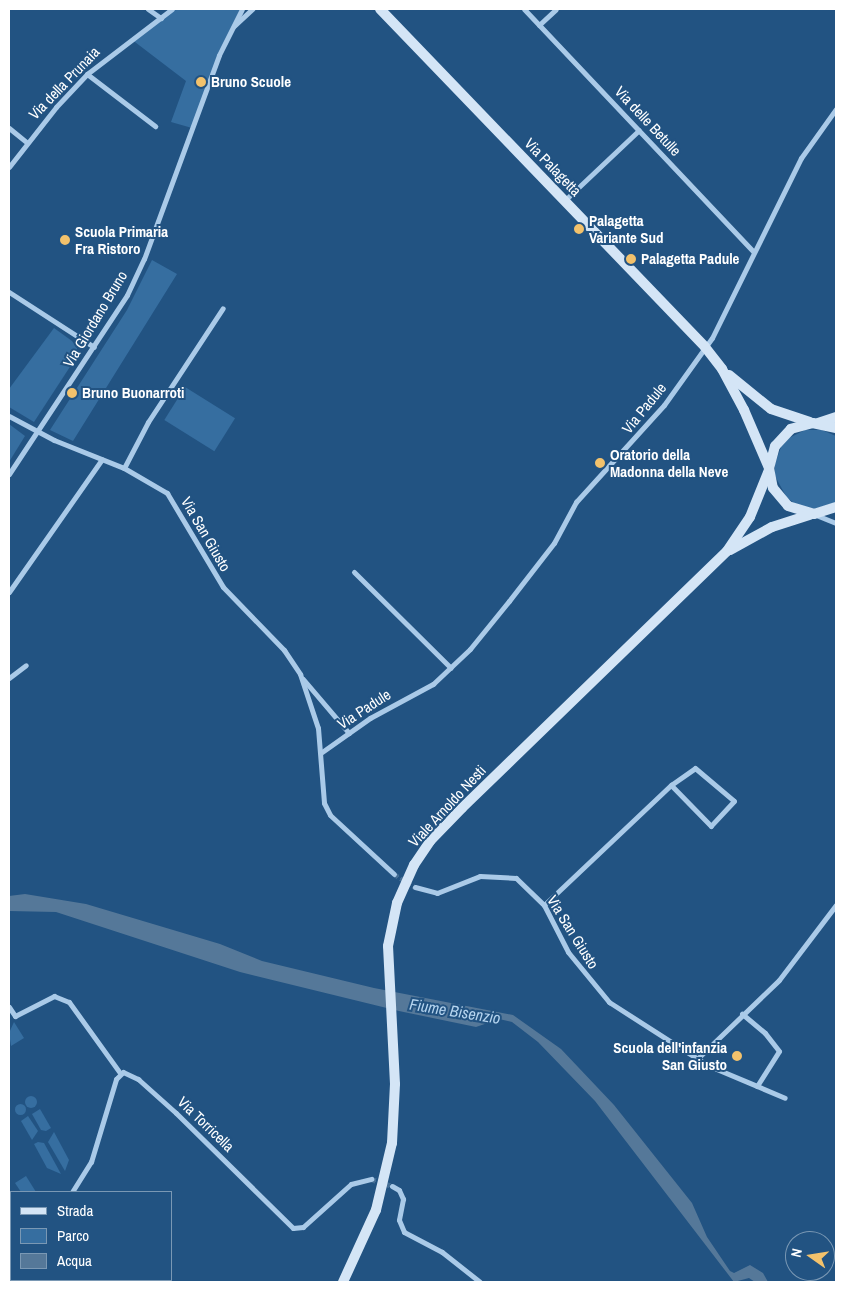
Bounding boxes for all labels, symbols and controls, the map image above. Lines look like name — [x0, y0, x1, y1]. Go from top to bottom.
street label: Via della Prunaia — [25, 43, 103, 123]
place label: Bruno Scuole — [211, 73, 291, 91]
marker: Bruno Scuole — [195, 76, 207, 88]
street label: Via delle Betulle — [611, 82, 685, 160]
street label: Via Palagetta — [521, 134, 585, 200]
place label: Palagetta Variante Sud — [589, 211, 664, 246]
place label: Scuola Primaria Fra Ristoro — [75, 222, 168, 257]
marker: Palagetta Variante Sud — [573, 223, 585, 235]
marker: Scuola Primaria Fra Ristoro — [59, 234, 71, 246]
place label: Palagetta Padule — [641, 250, 739, 268]
marker: Palagetta Padule — [625, 253, 637, 265]
street label: Via Giordano Bruno — [59, 268, 131, 370]
street label: Via Padule — [618, 379, 670, 437]
place label: Bruno Buonarroti — [82, 384, 184, 402]
marker: Bruno Buonarroti — [66, 387, 78, 399]
place label: Oratorio della Madonna della Neve — [610, 445, 728, 480]
marker: Oratorio della Madonna della Neve — [594, 457, 606, 469]
street label: Via San Giusto — [177, 493, 235, 575]
street label: Via Padule — [334, 685, 394, 733]
street label: Viale Arnoldo Nesti — [404, 761, 490, 851]
street label: Via San Giusto — [543, 892, 603, 972]
water label: Fiume Bisenzio — [408, 994, 502, 1028]
place label: Scuola dell'infanzia San Giusto — [613, 1038, 727, 1073]
marker: Scuola dell'infanzia San Giusto — [731, 1050, 743, 1062]
street label: Via Torricella — [174, 1093, 238, 1155]
legend — [10, 1191, 172, 1281]
text: Strada — [57, 1200, 93, 1221]
text: Parco — [57, 1225, 89, 1246]
north arrow — [785, 1231, 835, 1281]
text: N — [787, 1247, 806, 1259]
text: Acqua — [57, 1250, 92, 1271]

